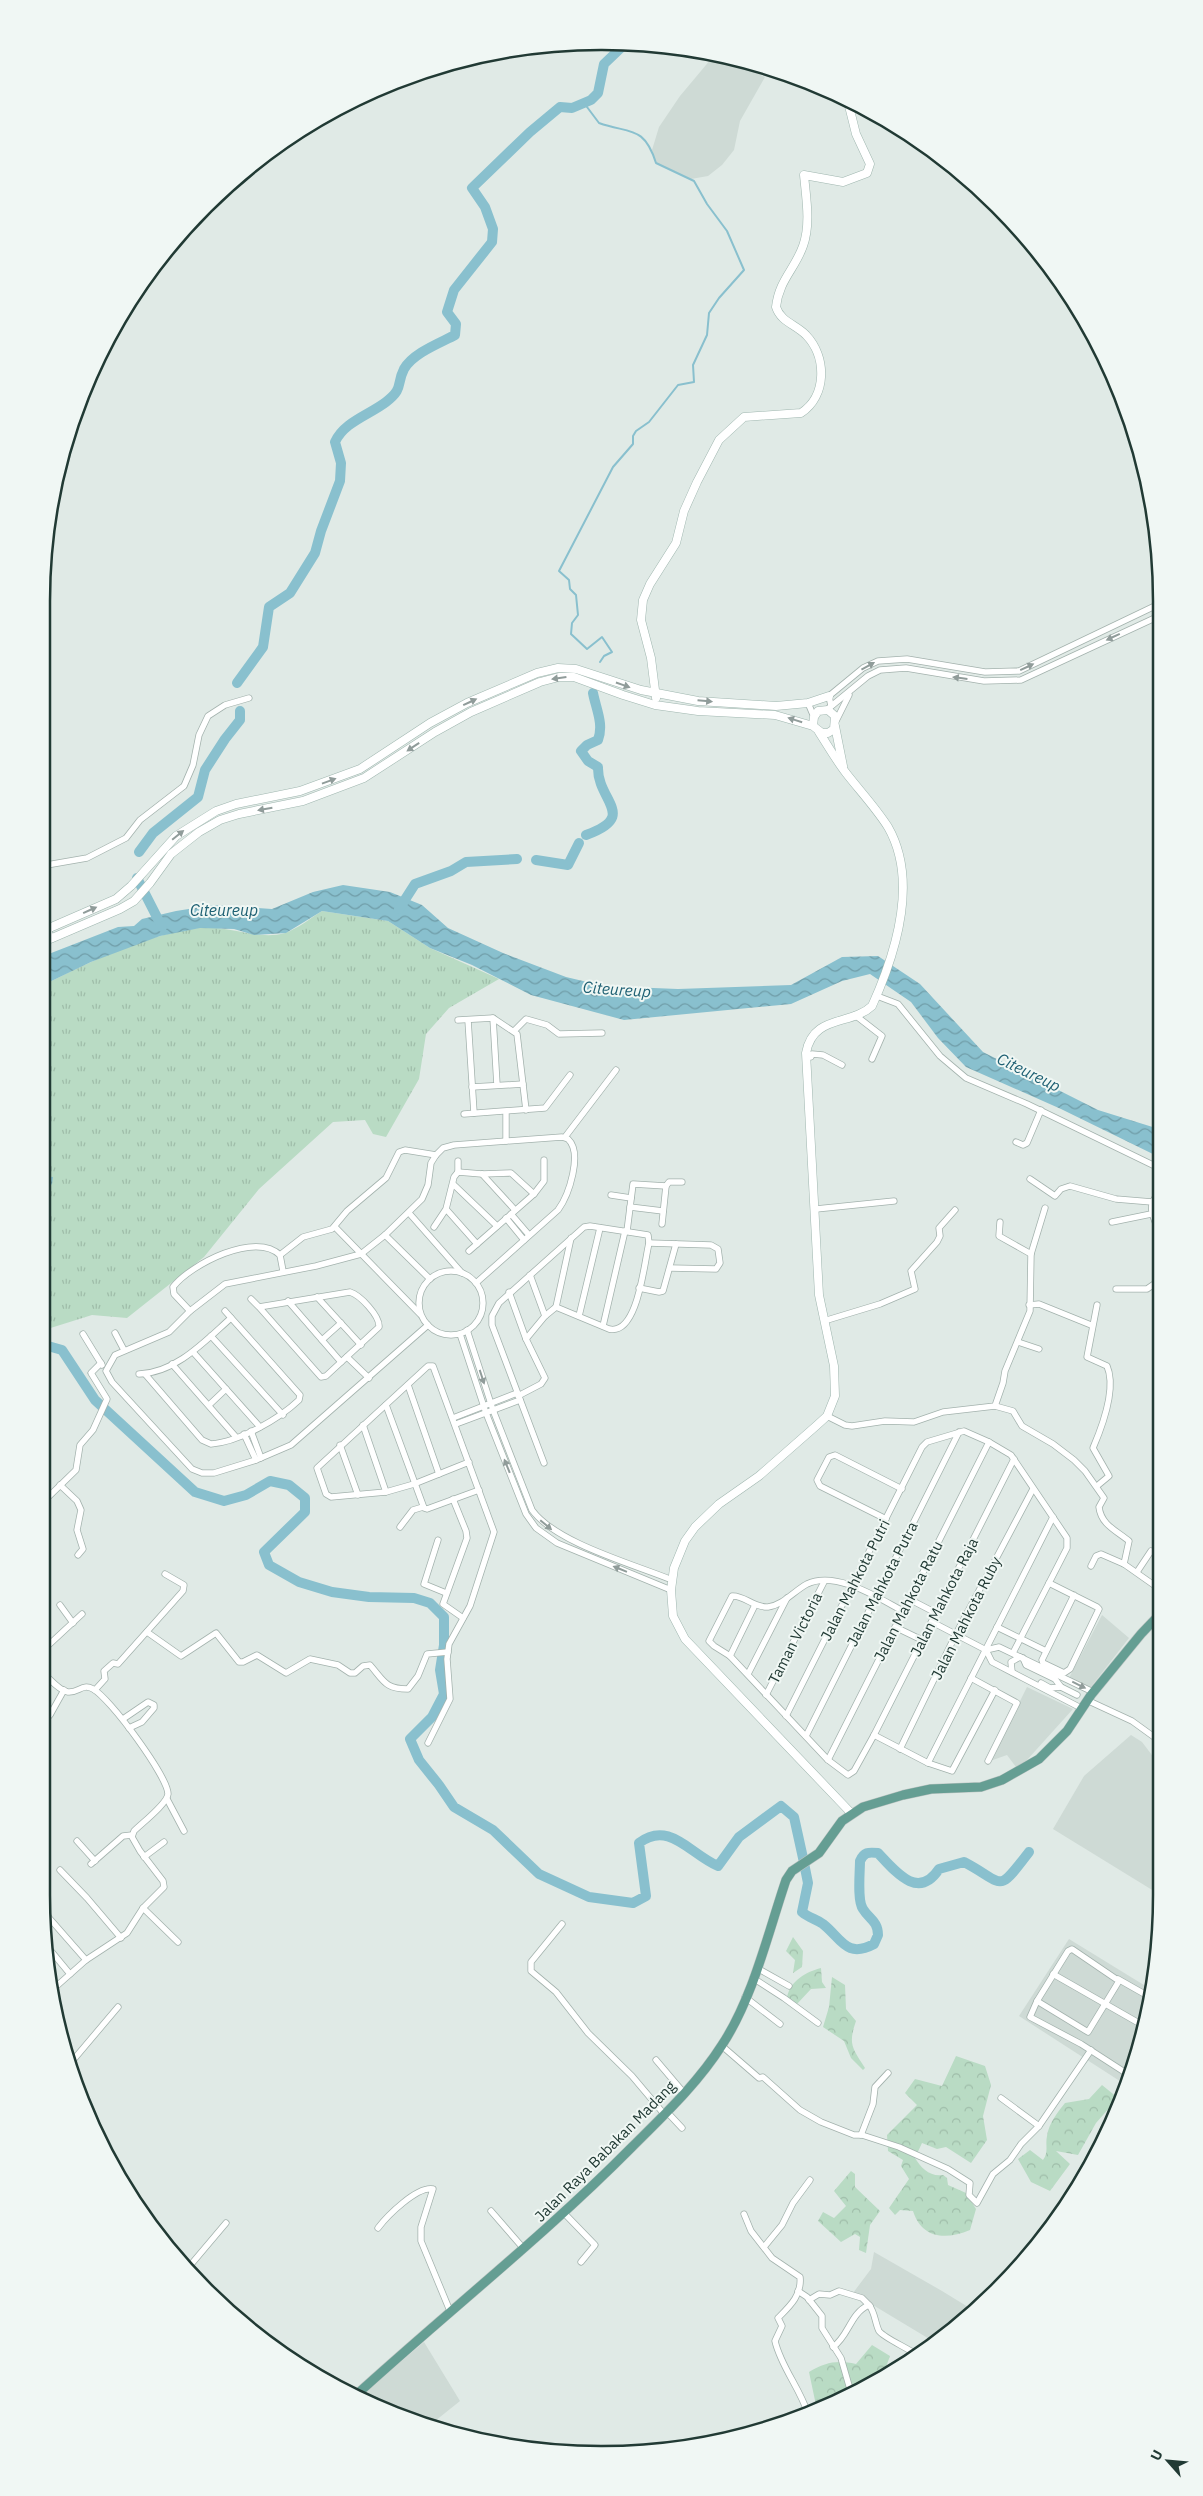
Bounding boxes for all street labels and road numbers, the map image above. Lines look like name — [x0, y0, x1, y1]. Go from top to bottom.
street label: Jalan Mahkota Putri — [816, 1516, 894, 1644]
street label: Jalan Mahkota Putra — [842, 1518, 922, 1650]
street label: Jalan Mahkota Raja — [906, 1535, 982, 1659]
street label: Jalan Mahkota Ratu — [869, 1538, 947, 1664]
street label: Jalan Mahkota Ruby — [927, 1553, 1005, 1683]
street label: Taman Victoria — [764, 1589, 826, 1687]
street label: Jalan Raya Babakan Madang — [530, 2076, 680, 2226]

